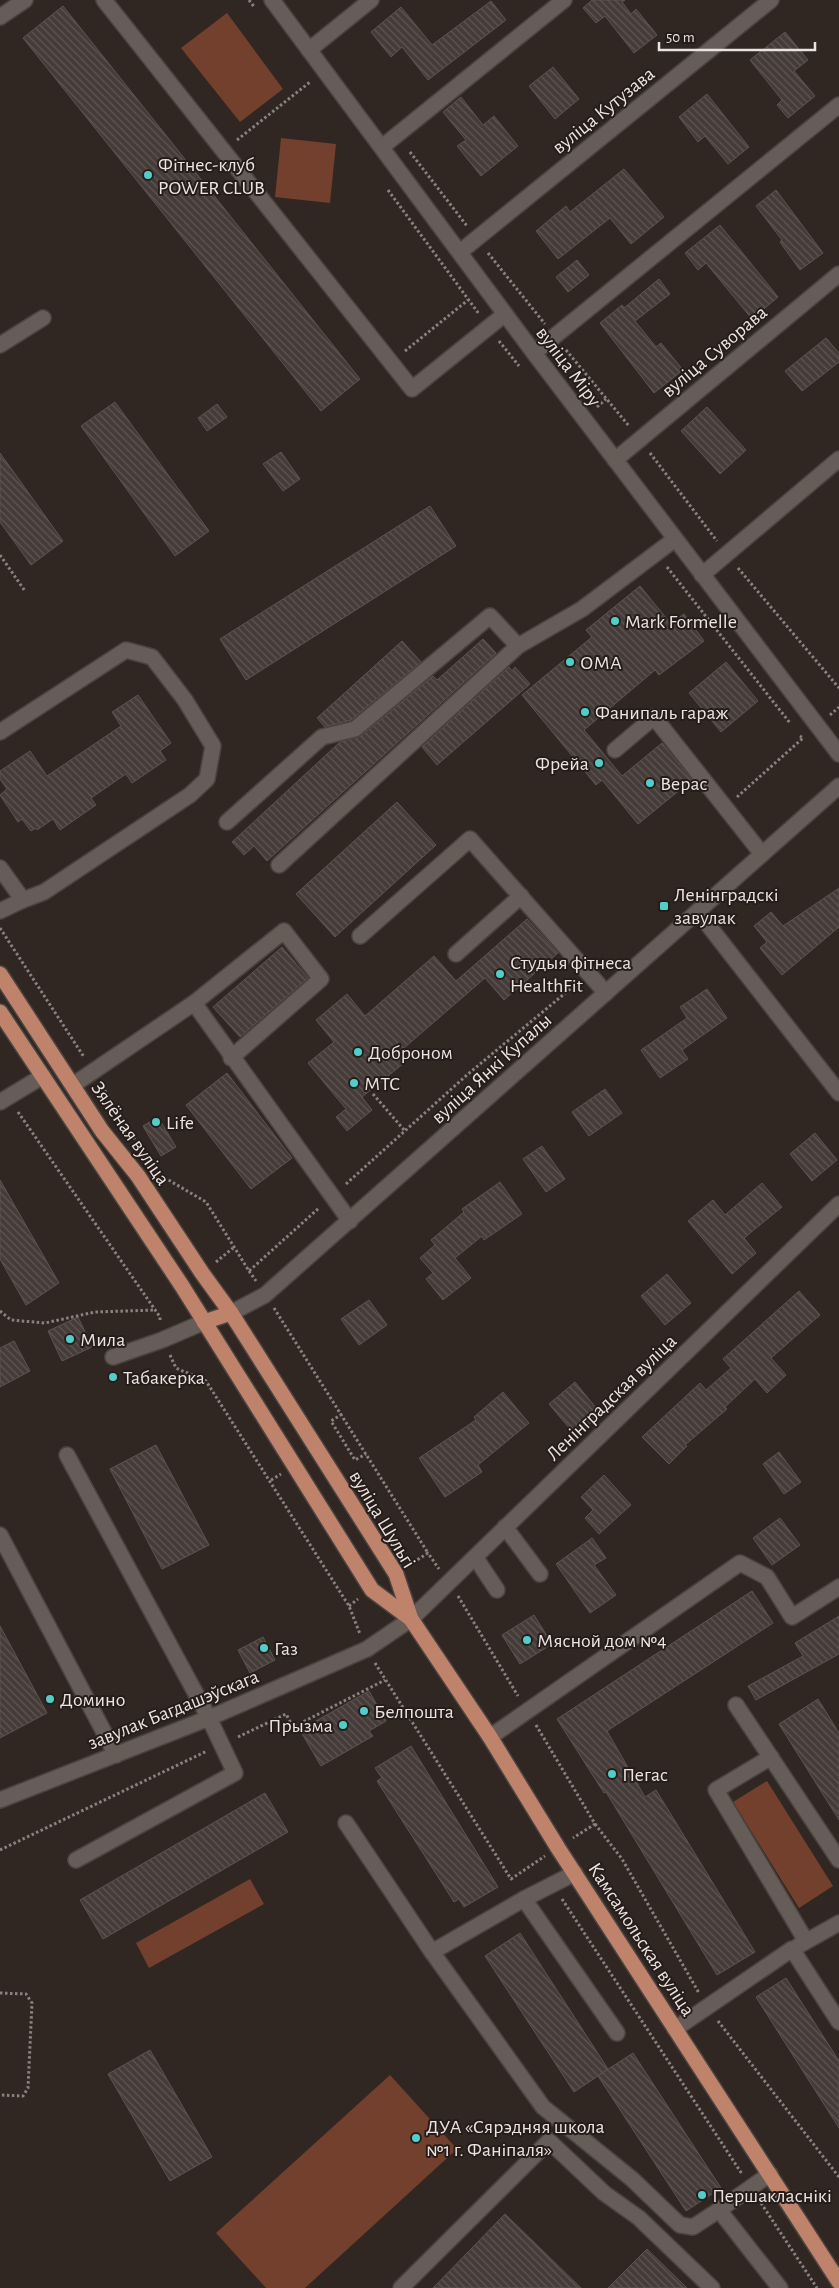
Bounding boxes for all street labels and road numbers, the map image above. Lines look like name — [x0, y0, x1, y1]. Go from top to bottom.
street label: вуліца Кутузава — [549, 64, 659, 158]
street label: вуліца Суворава — [658, 302, 771, 401]
street label: вуліца Міру — [532, 323, 605, 410]
street label: вуліца Янкі Купалы — [428, 1010, 556, 1128]
street label: Зялёная вуліца — [87, 1078, 173, 1189]
street label: Ленінградская вуліца — [543, 1331, 680, 1465]
street label: вуліца Шульгі — [345, 1467, 419, 1572]
street label: завулак Багдашэўскага — [85, 1666, 262, 1753]
street label: Камсамольская вуліца — [584, 1859, 698, 2020]

